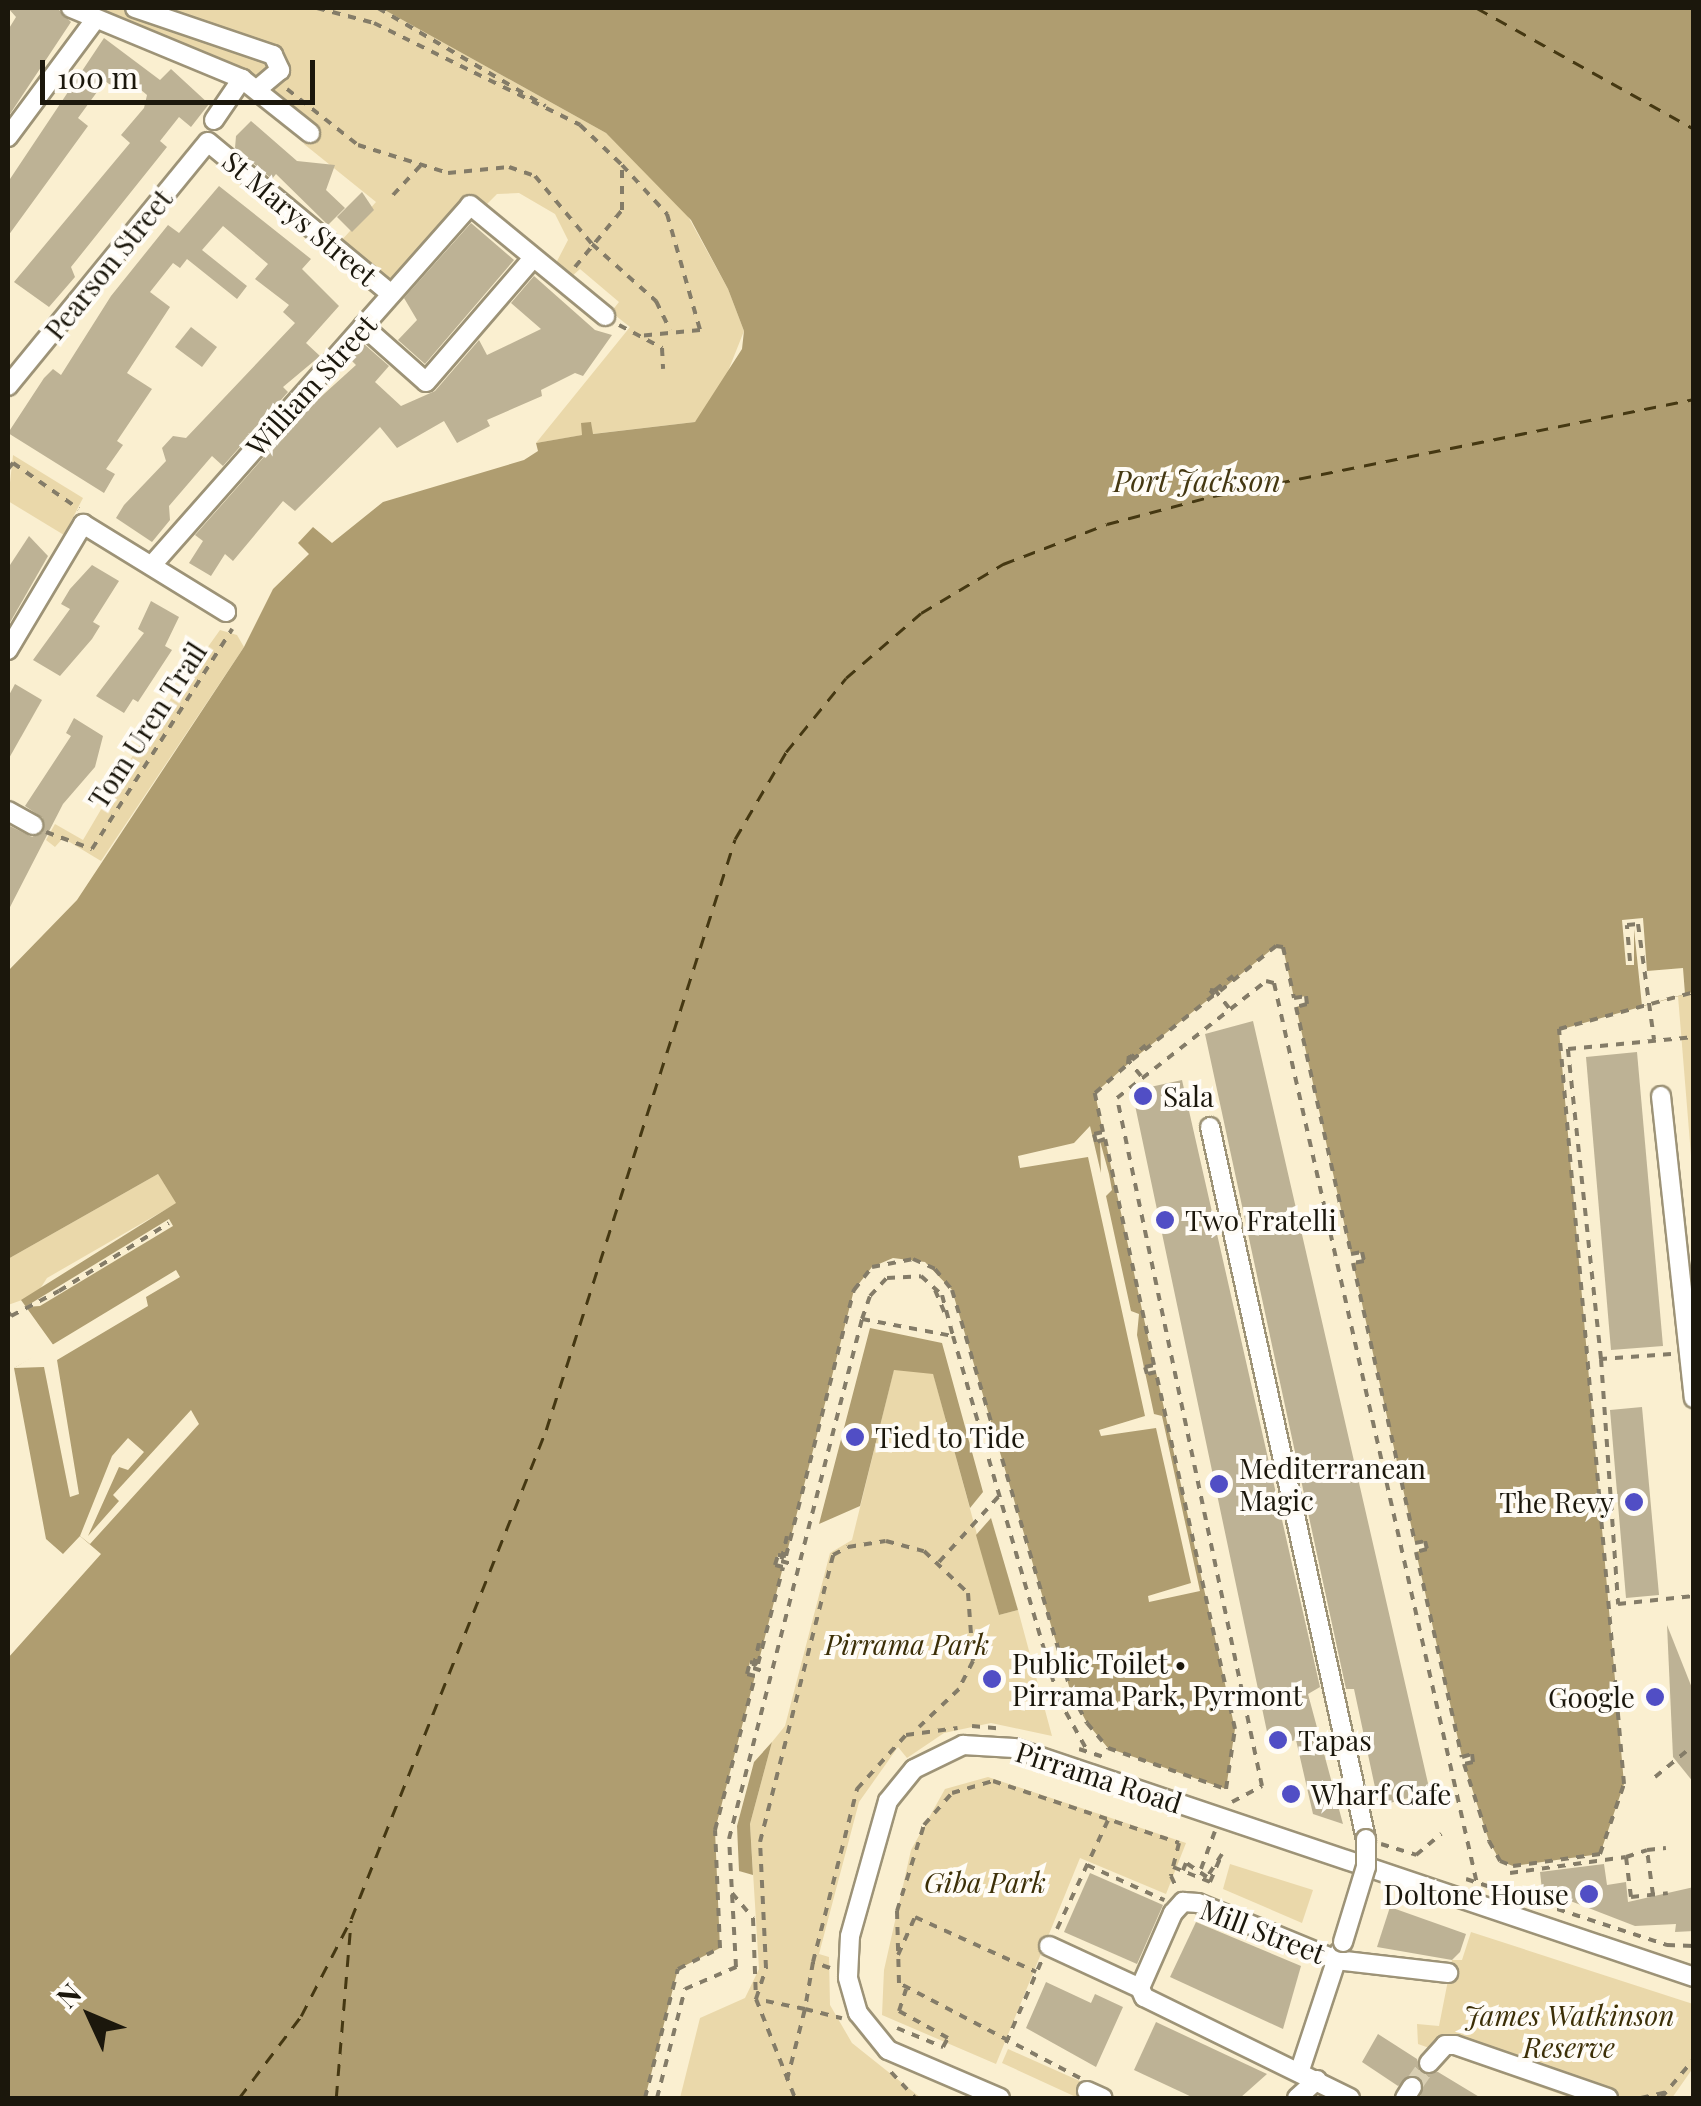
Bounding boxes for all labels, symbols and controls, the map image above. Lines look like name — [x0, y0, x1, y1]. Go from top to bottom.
scale bar — [45, 40, 320, 102]
text: 100 m — [57, 57, 138, 97]
street label: St Marys Street — [216, 144, 384, 292]
street label: Pearson Street — [37, 182, 179, 346]
street label: William Street — [239, 308, 383, 462]
water label: Port Jackson — [1113, 462, 1281, 498]
street label: Tom Uren Trail — [81, 635, 213, 815]
place label: Sala — [1163, 1079, 1214, 1113]
marker: Sala — [1132, 1085, 1154, 1107]
place label: Two Fratelli — [1185, 1203, 1337, 1237]
marker: Two Fratelli — [1154, 1209, 1176, 1231]
place label: Tied to Tide — [875, 1420, 1026, 1454]
marker: Tied to Tide — [844, 1426, 866, 1448]
place label: Mediterranean Magic — [1239, 1451, 1426, 1517]
marker: Mediterranean Magic — [1208, 1473, 1230, 1495]
place label: The Revy — [1499, 1485, 1614, 1519]
marker: The Revy — [1623, 1491, 1645, 1513]
park label: Pirrama Park — [825, 1627, 989, 1661]
place label: Public Toilet • Pirrama Park, Pyrmont — [1012, 1646, 1303, 1712]
marker: Public Toilet • Pirrama Park, Pyrmont — [981, 1668, 1003, 1690]
place label: Google — [1548, 1680, 1635, 1714]
marker: Google — [1644, 1686, 1666, 1708]
place label: Tapas — [1298, 1723, 1372, 1757]
marker: Tapas — [1267, 1729, 1289, 1751]
street label: Pirrama Road — [1012, 1734, 1186, 1820]
place label: Wharf Cafe — [1311, 1777, 1451, 1811]
marker: Wharf Cafe — [1280, 1783, 1302, 1805]
park label: Giba Park — [924, 1865, 1046, 1899]
place label: Doltone House — [1384, 1877, 1569, 1911]
marker: Doltone House — [1578, 1883, 1600, 1905]
street label: Mill Street — [1196, 1892, 1330, 1970]
north arrow — [40, 1966, 140, 2066]
text: N — [48, 1975, 88, 2015]
park label: James Watkinson Reserve — [1463, 1998, 1675, 2064]

